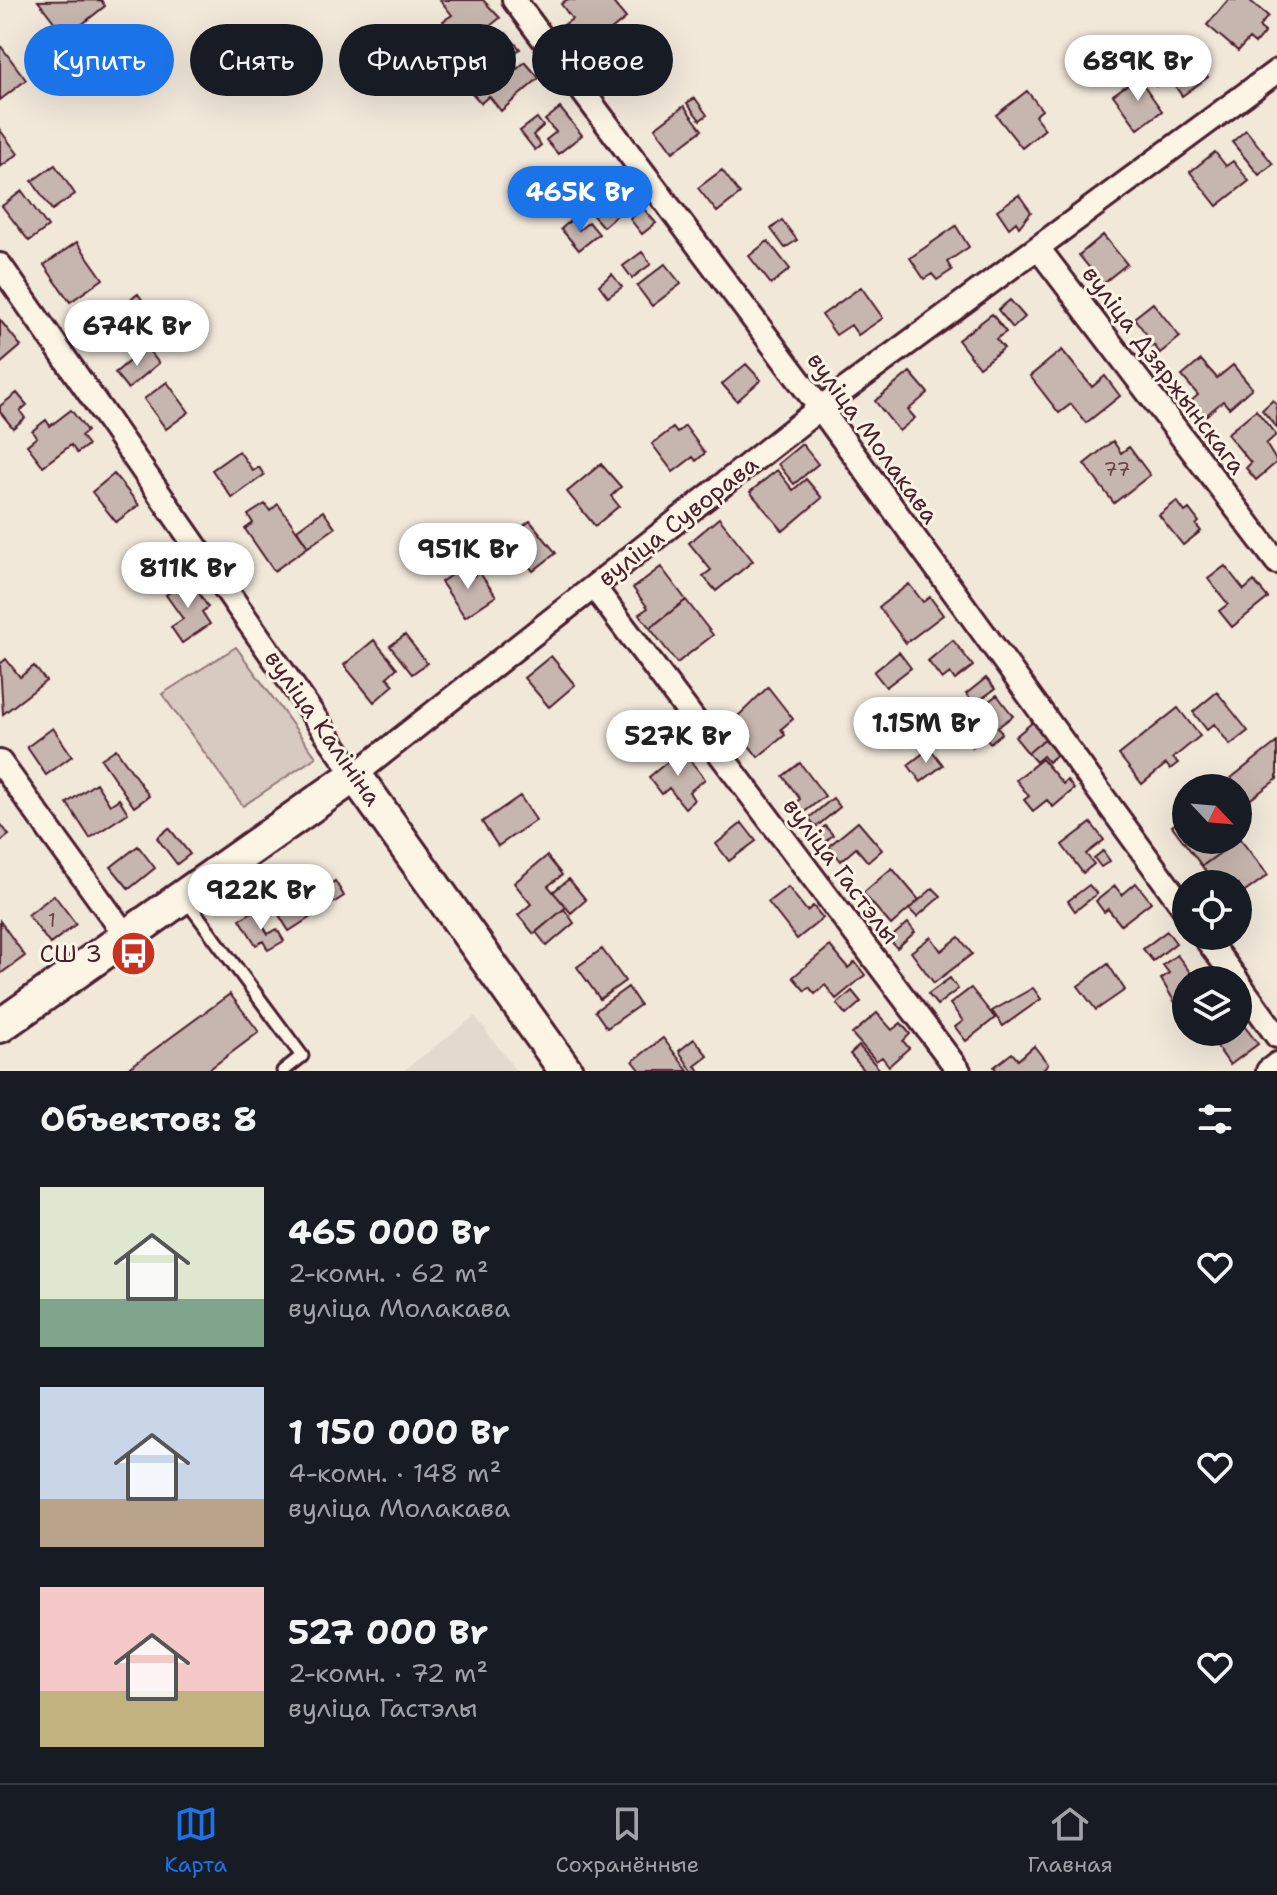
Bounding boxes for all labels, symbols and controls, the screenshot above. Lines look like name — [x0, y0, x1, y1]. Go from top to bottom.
chip: Купить — [24, 24, 174, 96]
chip: Снять — [190, 24, 323, 96]
chip: Фильтры — [339, 24, 516, 96]
chip: Новое — [532, 24, 673, 96]
pin: 689K Br — [1064, 35, 1212, 103]
text: 689K Br — [1083, 43, 1193, 78]
pin: 465K Br — [506, 166, 654, 234]
text: 465K Br — [525, 174, 635, 209]
street label: вуліца Дзяржынскага — [1075, 259, 1253, 481]
pin: 674K Br — [63, 300, 211, 368]
text: 674K Br — [82, 308, 192, 343]
street label: вуліца Молакава — [800, 346, 946, 530]
street label: вуліца Суворава — [591, 448, 765, 594]
house number: 77 — [1104, 456, 1130, 482]
pin: 951K Br — [394, 523, 542, 591]
text: 951K Br — [417, 531, 519, 566]
pin: 811K Br — [114, 542, 262, 610]
text: 811K Br — [139, 550, 237, 585]
street label: вуліца Калініна — [257, 644, 389, 812]
pin: 1.15M Br — [843, 697, 1009, 765]
text: 1.15M Br — [871, 705, 981, 740]
pin: 527K Br — [604, 710, 752, 778]
text: 527K Br — [624, 718, 732, 753]
north arrow — [1172, 774, 1252, 854]
map controls — [1172, 774, 1252, 1046]
street label: вуліца Гастэлы — [776, 791, 906, 951]
pin: 922K Br — [187, 864, 335, 932]
button: locate — [1172, 870, 1252, 950]
text: 922K Br — [206, 872, 316, 907]
house number: 1 — [48, 907, 56, 933]
bus stop icon: СШ 3 — [109, 930, 157, 978]
place label: СШ 3 — [40, 938, 102, 970]
button: layers — [1172, 966, 1252, 1046]
text: Объектов: 8 — [40, 1096, 257, 1142]
icon: filters — [1193, 1097, 1237, 1141]
text: 465 000 Br — [288, 1209, 490, 1255]
icon: home — [104, 1219, 200, 1315]
icon: heart — [1193, 1245, 1237, 1289]
text: 2-комн. · 62 m² — [288, 1255, 489, 1290]
text: вуліца Молакава — [288, 1290, 510, 1325]
text: 1 150 000 Br — [288, 1409, 509, 1455]
icon: home — [104, 1419, 200, 1515]
icon: heart — [1193, 1445, 1237, 1489]
text: 4-комн. · 148 m² — [288, 1455, 501, 1490]
text: вуліца Молакава — [288, 1490, 510, 1525]
text: 527 000 Br — [288, 1609, 488, 1655]
icon: home — [104, 1619, 200, 1715]
icon: heart — [1193, 1645, 1237, 1689]
text: 2-комн. · 72 m² — [288, 1655, 488, 1690]
text: вуліца Гастэлы — [288, 1690, 478, 1725]
tab: Карта — [164, 1802, 227, 1879]
tab: Сохранённые — [555, 1802, 699, 1879]
tab: Главная — [1028, 1802, 1113, 1879]

